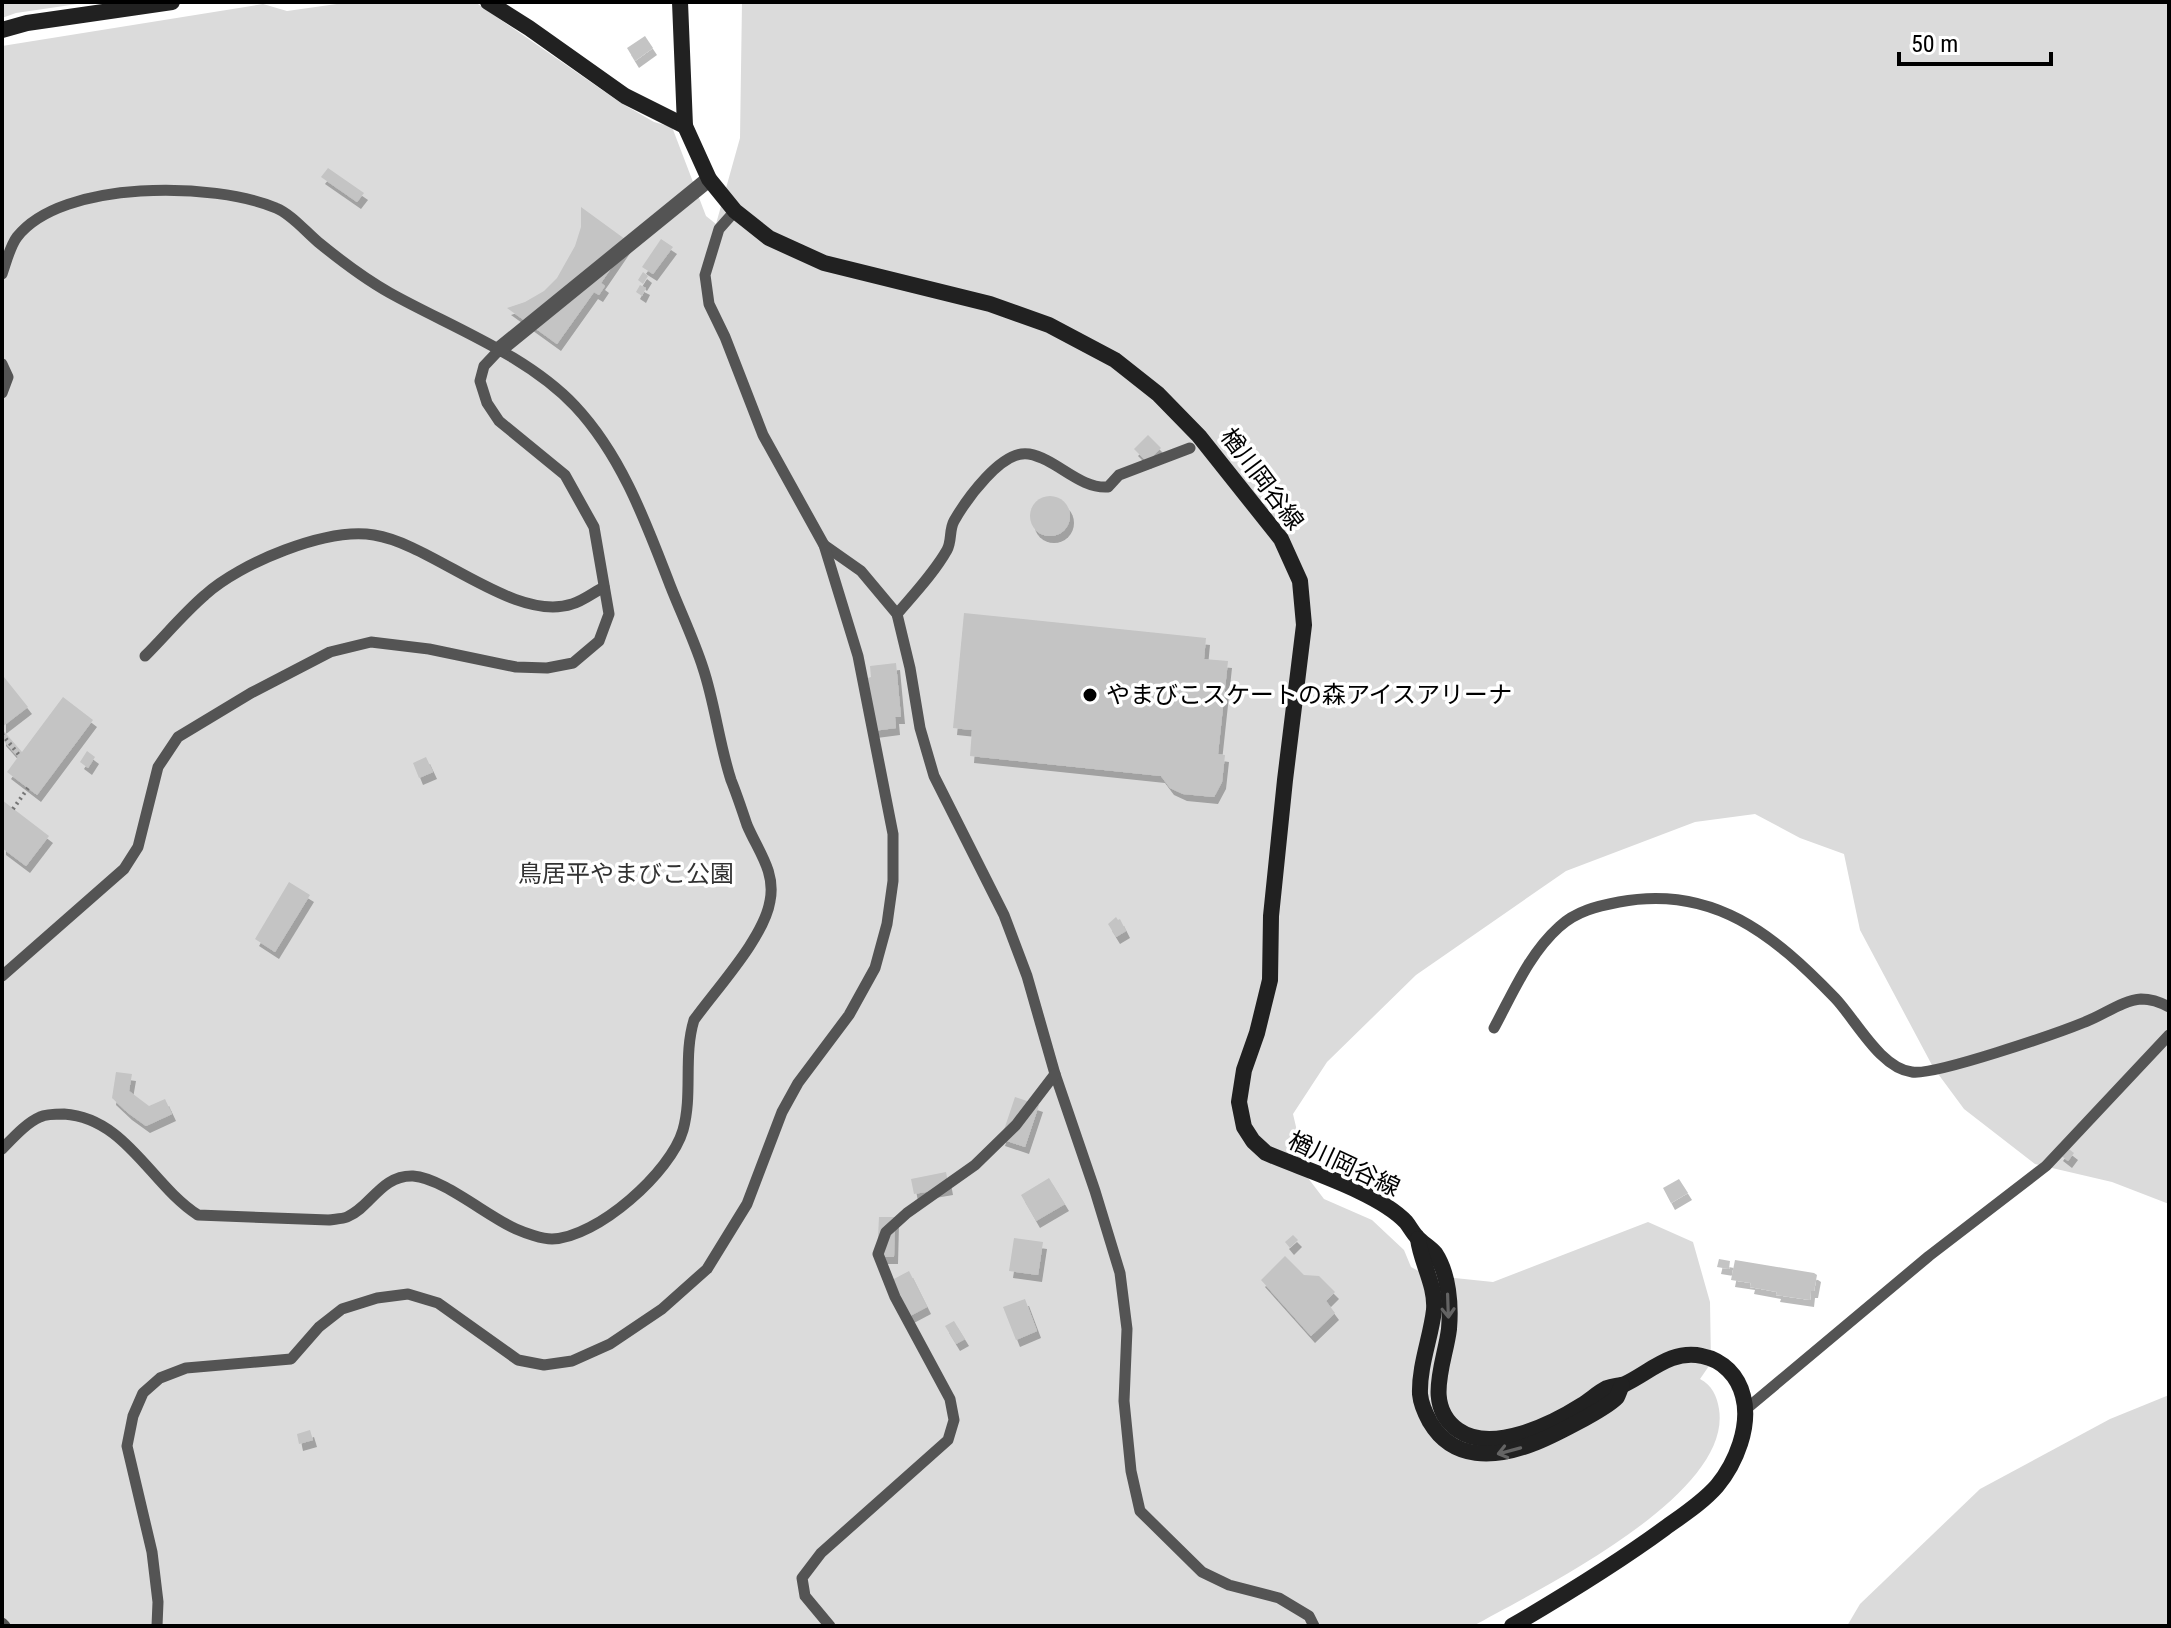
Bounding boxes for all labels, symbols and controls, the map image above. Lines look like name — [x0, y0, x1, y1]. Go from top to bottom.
scale bar — [1899, 16, 2051, 66]
text: 50 m — [1911, 30, 1958, 58]
street label: 楢川岡谷線 — [1215, 423, 1309, 535]
place label: やまびこスケートの森アイスアリーナ — [1106, 681, 1512, 709]
marker: やまびこスケートの森アイスアリーナ — [1081, 686, 1099, 704]
park label: 鳥居平やまびこ公園 — [518, 860, 734, 888]
street label: 楢川岡谷線 — [1284, 1126, 1404, 1202]
one-way arrow — [1441, 1292, 1456, 1319]
one-way arrow — [1496, 1445, 1522, 1460]

